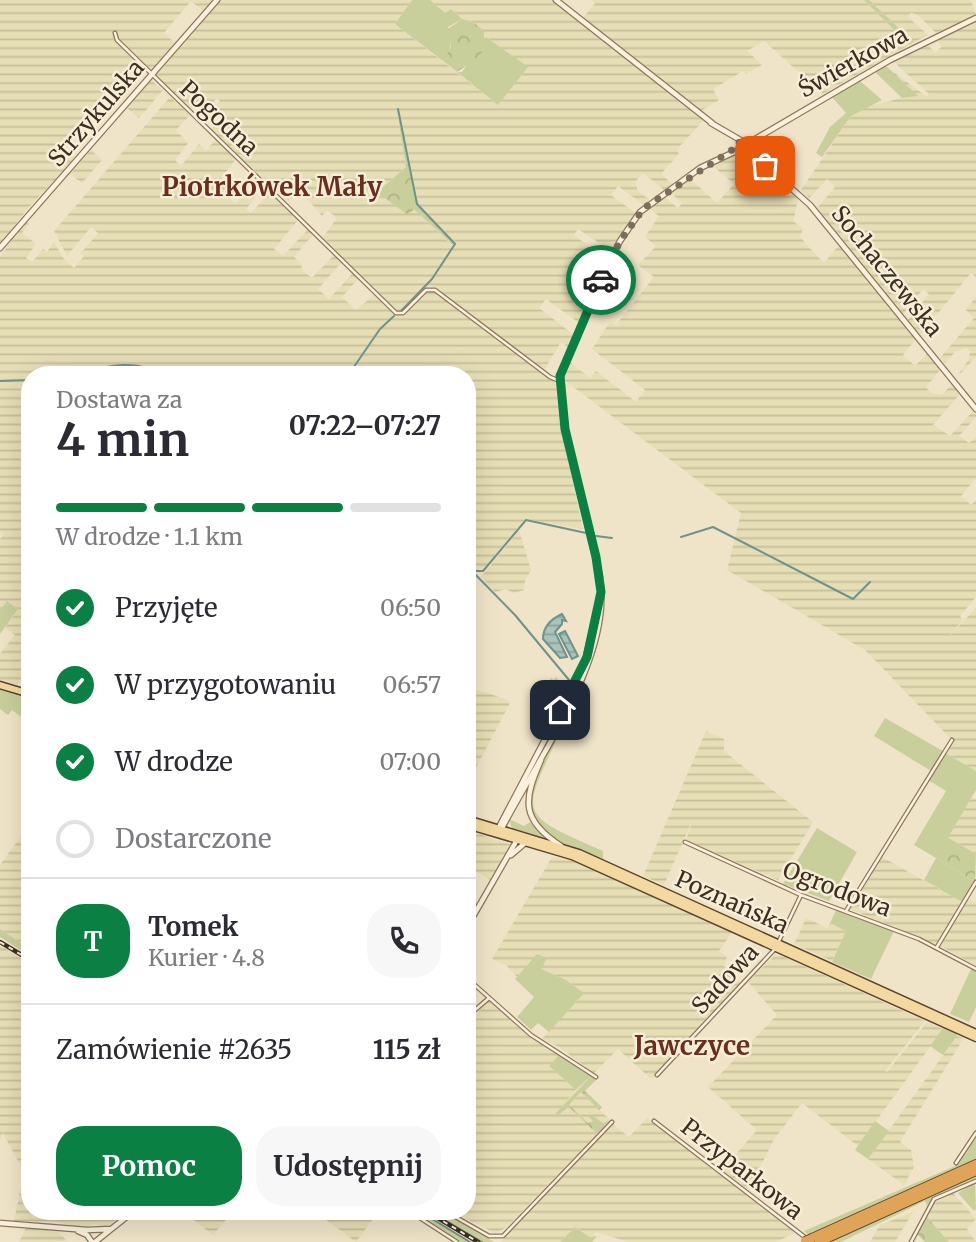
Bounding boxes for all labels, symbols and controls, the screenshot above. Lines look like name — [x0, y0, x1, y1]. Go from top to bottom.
street label: Świerkowa — [793, 20, 913, 104]
street label: Strzykulska — [41, 53, 150, 172]
street label: Pogodna — [174, 74, 265, 161]
pin — [735, 136, 795, 196]
icon: bag — [746, 147, 784, 185]
district label: Piotrkówek Mały — [161, 170, 383, 203]
street label: Sochaczewska — [826, 199, 949, 342]
courier — [566, 245, 636, 315]
icon: car — [582, 261, 620, 299]
text: Dostawa za — [56, 385, 182, 414]
text: 07:22–07:27 — [289, 409, 441, 442]
text: 4 min — [56, 411, 189, 469]
text: W drodze · 1.1 km — [56, 522, 243, 551]
icon: check — [56, 589, 94, 627]
text: Przyjęte — [115, 591, 218, 624]
text: 06:50 — [380, 593, 441, 622]
icon: check — [56, 666, 94, 704]
text: W przygotowaniu — [115, 668, 336, 701]
text: 06:57 — [382, 670, 441, 699]
pin — [530, 680, 590, 740]
icon: home — [541, 691, 579, 729]
icon: check — [56, 743, 94, 781]
text: W drodze — [115, 745, 233, 778]
text: 07:00 — [380, 747, 441, 776]
text: Dostarczone — [115, 822, 271, 855]
street label: Ogrodowa — [779, 855, 895, 922]
street label: Poznańska — [671, 864, 793, 939]
button: phone — [367, 904, 441, 978]
text: Tomek — [148, 910, 238, 943]
text: T — [84, 925, 102, 958]
street label: Sadowa — [685, 937, 764, 1020]
text: Kurier · 4.8 — [148, 943, 265, 972]
district label: Jawczyce — [633, 1029, 750, 1062]
text: Zamówienie #2635 — [56, 1033, 292, 1066]
text: 115 zł — [373, 1033, 441, 1066]
street label: Przyparkowa — [676, 1112, 809, 1225]
button: Pomoc — [56, 1126, 242, 1206]
button: Udostępnij — [256, 1126, 441, 1206]

